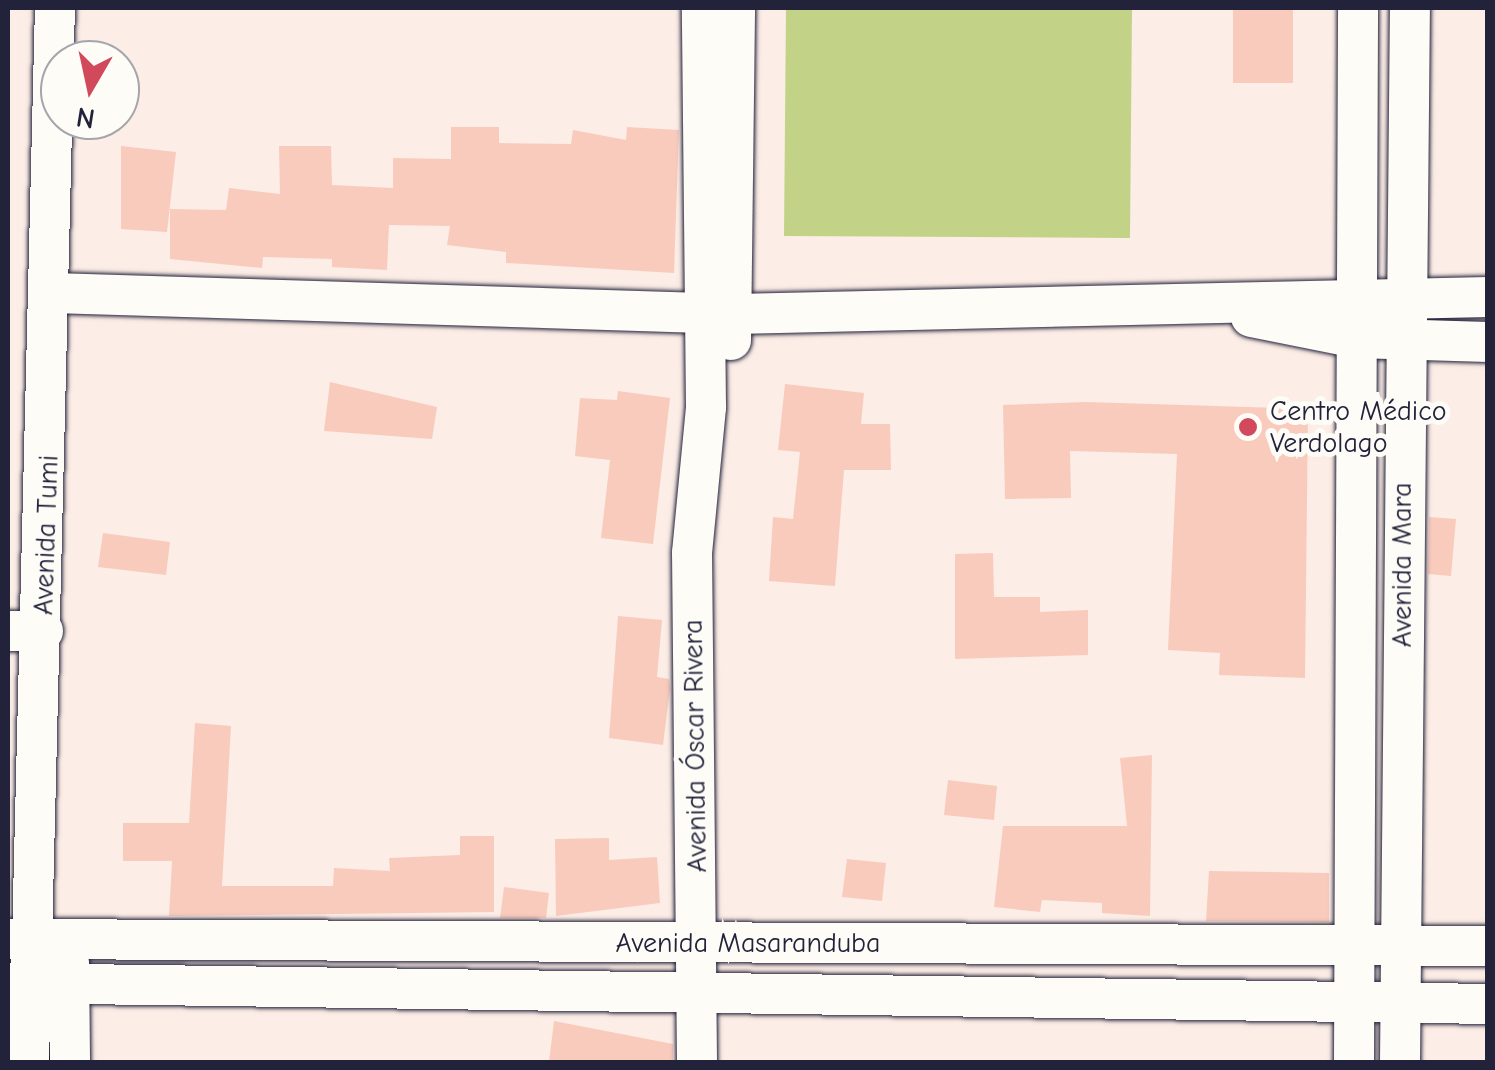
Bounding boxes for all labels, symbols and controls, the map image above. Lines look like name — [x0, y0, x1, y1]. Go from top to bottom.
north arrow — [40, 40, 140, 140]
text: N — [74, 100, 97, 135]
place label: Centro Médico Verdolago — [1270, 394, 1447, 460]
marker: Centro Médico Verdolago — [1235, 414, 1261, 440]
street label: Avenida Tumi — [26, 454, 66, 616]
street label: Avenida Mara — [1385, 483, 1419, 647]
street label: Avenida Óscar Rivera — [676, 619, 714, 873]
street label: Avenida Masaranduba — [616, 926, 880, 960]

